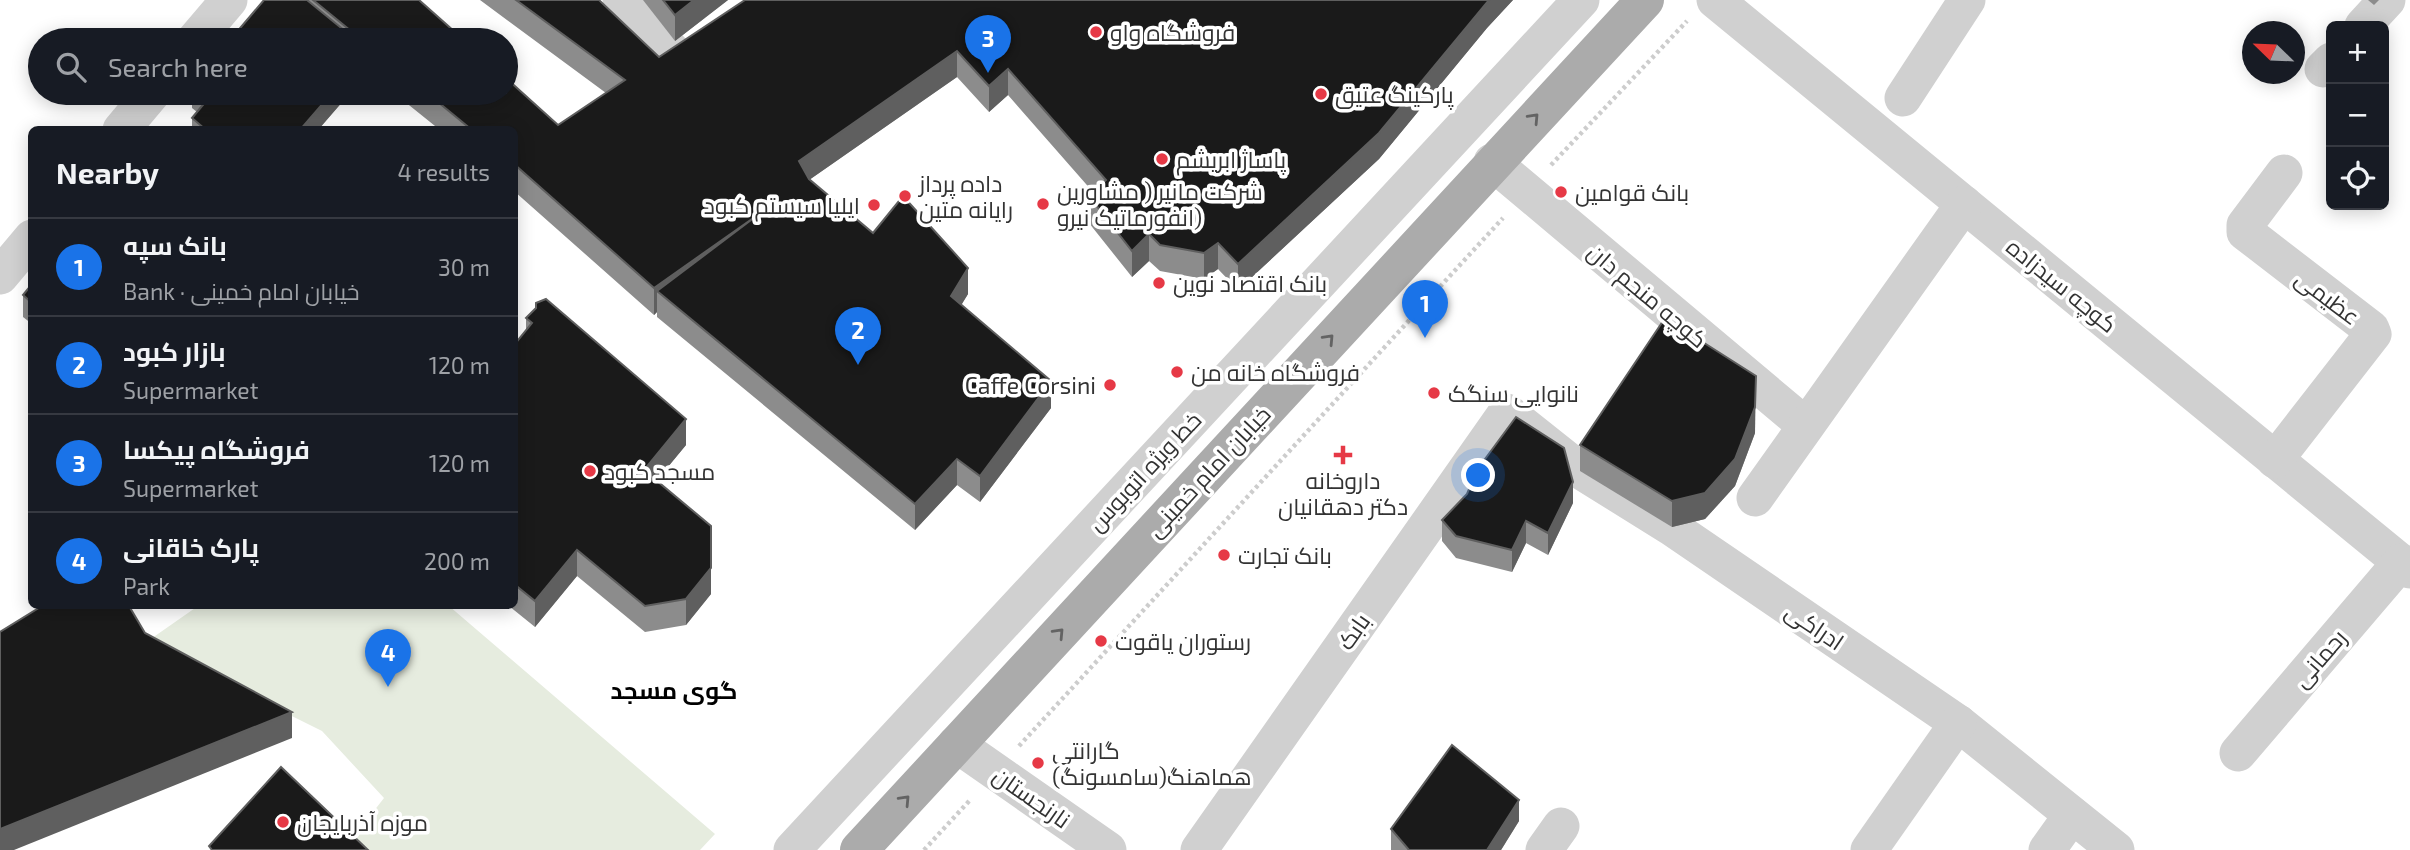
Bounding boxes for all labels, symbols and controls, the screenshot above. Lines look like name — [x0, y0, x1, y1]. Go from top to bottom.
pin: 3 — [965, 15, 1011, 73]
place label: فروشگاه واو — [1110, 18, 1235, 46]
north arrow — [2242, 21, 2305, 84]
map controls — [2326, 21, 2389, 210]
button: + — [2326, 21, 2389, 84]
marker: فروشگاه واو — [1088, 24, 1104, 40]
search box — [28, 28, 518, 105]
icon: search — [52, 48, 90, 86]
text: Search here — [108, 51, 248, 82]
place label: پارکینگ عتیق — [1335, 80, 1454, 110]
button: − — [2326, 84, 2389, 147]
marker: پارکینگ عتیق — [1313, 86, 1329, 102]
one-way arrow — [1525, 113, 1538, 126]
place label: پاساژ ابریشم — [1176, 145, 1286, 176]
button: locate — [2326, 147, 2389, 210]
marker: پاساژ ابریشم — [1154, 151, 1170, 167]
text: Nearby — [56, 154, 159, 190]
text: 4 results — [398, 158, 490, 186]
place label: داده پرداز رایانه متین — [917, 169, 1013, 224]
place label: شرکت مانیر ( مشاورین انفورماتیک نیرو) — [1057, 177, 1263, 231]
place label: بانک قوامین — [1575, 178, 1689, 207]
marker: بانک قوامین — [1553, 184, 1569, 200]
marker: داده پرداز رایانه متین — [897, 188, 913, 204]
place label: ایلیا سیستم کبود — [704, 191, 860, 222]
marker: شرکت مانیر ( مشاورین انفورماتیک نیرو) — [1035, 196, 1051, 212]
marker: ایلیا سیستم کبود — [866, 197, 882, 213]
text: بانک سپه — [123, 229, 227, 260]
street label: کوچه سیدزاده — [2000, 232, 2123, 340]
street label: کوچه منجم دان — [1581, 237, 1713, 355]
text: 1 — [74, 253, 84, 281]
text: 30 m — [438, 253, 490, 281]
street label: عظیمی — [2290, 264, 2366, 331]
place label: بانک اقتصاد نوین — [1173, 269, 1327, 298]
marker: بانک اقتصاد نوین — [1151, 275, 1167, 291]
text: Bank · خیابان امام خمینی — [123, 277, 360, 305]
pin: 1 — [1402, 280, 1448, 338]
pin: 2 — [835, 307, 881, 365]
one-way arrow — [1321, 334, 1334, 347]
text: بازار کبود — [123, 335, 226, 366]
text: 2 — [72, 351, 86, 379]
text: 120 m — [429, 351, 490, 379]
place label: فروشگاه خانه من — [1191, 358, 1360, 387]
marker: فروشگاه خانه من — [1169, 364, 1185, 380]
place label: Caffe Corsini — [965, 371, 1096, 399]
text: Supermarket — [123, 376, 258, 404]
marker: Caffe Corsini — [1102, 377, 1118, 393]
place label: نانوایی سنگک — [1448, 379, 1579, 408]
marker: نانوایی سنگک — [1426, 385, 1442, 401]
street label: خیابان امام خمینی — [1140, 400, 1278, 544]
street label: خط ویژه اتوبوس — [1081, 405, 1207, 537]
text: فروشگاه پیکسا — [123, 433, 310, 464]
marker: داروخانه دکتر دهقانیان — [1335, 447, 1351, 463]
text: 3 — [72, 449, 86, 477]
text: 120 m — [429, 449, 490, 477]
place label: مسجد کبود — [604, 457, 715, 485]
your location — [1461, 458, 1495, 492]
marker: مسجد کبود — [582, 463, 598, 479]
place label: داروخانه دکتر دهقانیان — [1278, 466, 1408, 521]
text: Supermarket — [123, 474, 258, 502]
text: پارک خاقانی — [123, 531, 259, 562]
place label: بانک تجارت — [1238, 541, 1332, 569]
text: 4 — [72, 547, 86, 575]
text: 200 m — [424, 547, 490, 575]
marker: بانک تجارت — [1216, 547, 1232, 563]
text: Park — [123, 572, 170, 600]
street label: ادراکی — [1780, 596, 1849, 656]
street label: بابک — [1331, 607, 1375, 655]
street label: رحمانی — [2286, 623, 2352, 693]
place label: رستوران یاقوت — [1115, 627, 1251, 656]
one-way arrow — [1051, 628, 1063, 641]
pin: 4 — [365, 629, 411, 687]
marker: رستوران یاقوت — [1093, 633, 1109, 649]
district label: گوی مسجد — [610, 675, 738, 705]
place label: گارانتی هماهنگ(سامسونگ) — [1052, 736, 1252, 790]
marker: گارانتی هماهنگ(سامسونگ) — [1030, 755, 1046, 771]
street label: نارنجستان — [988, 760, 1076, 834]
one-way arrow — [897, 795, 909, 808]
place label: موزه آذربایجان — [297, 808, 428, 837]
marker: موزه آذربایجان — [275, 814, 291, 830]

